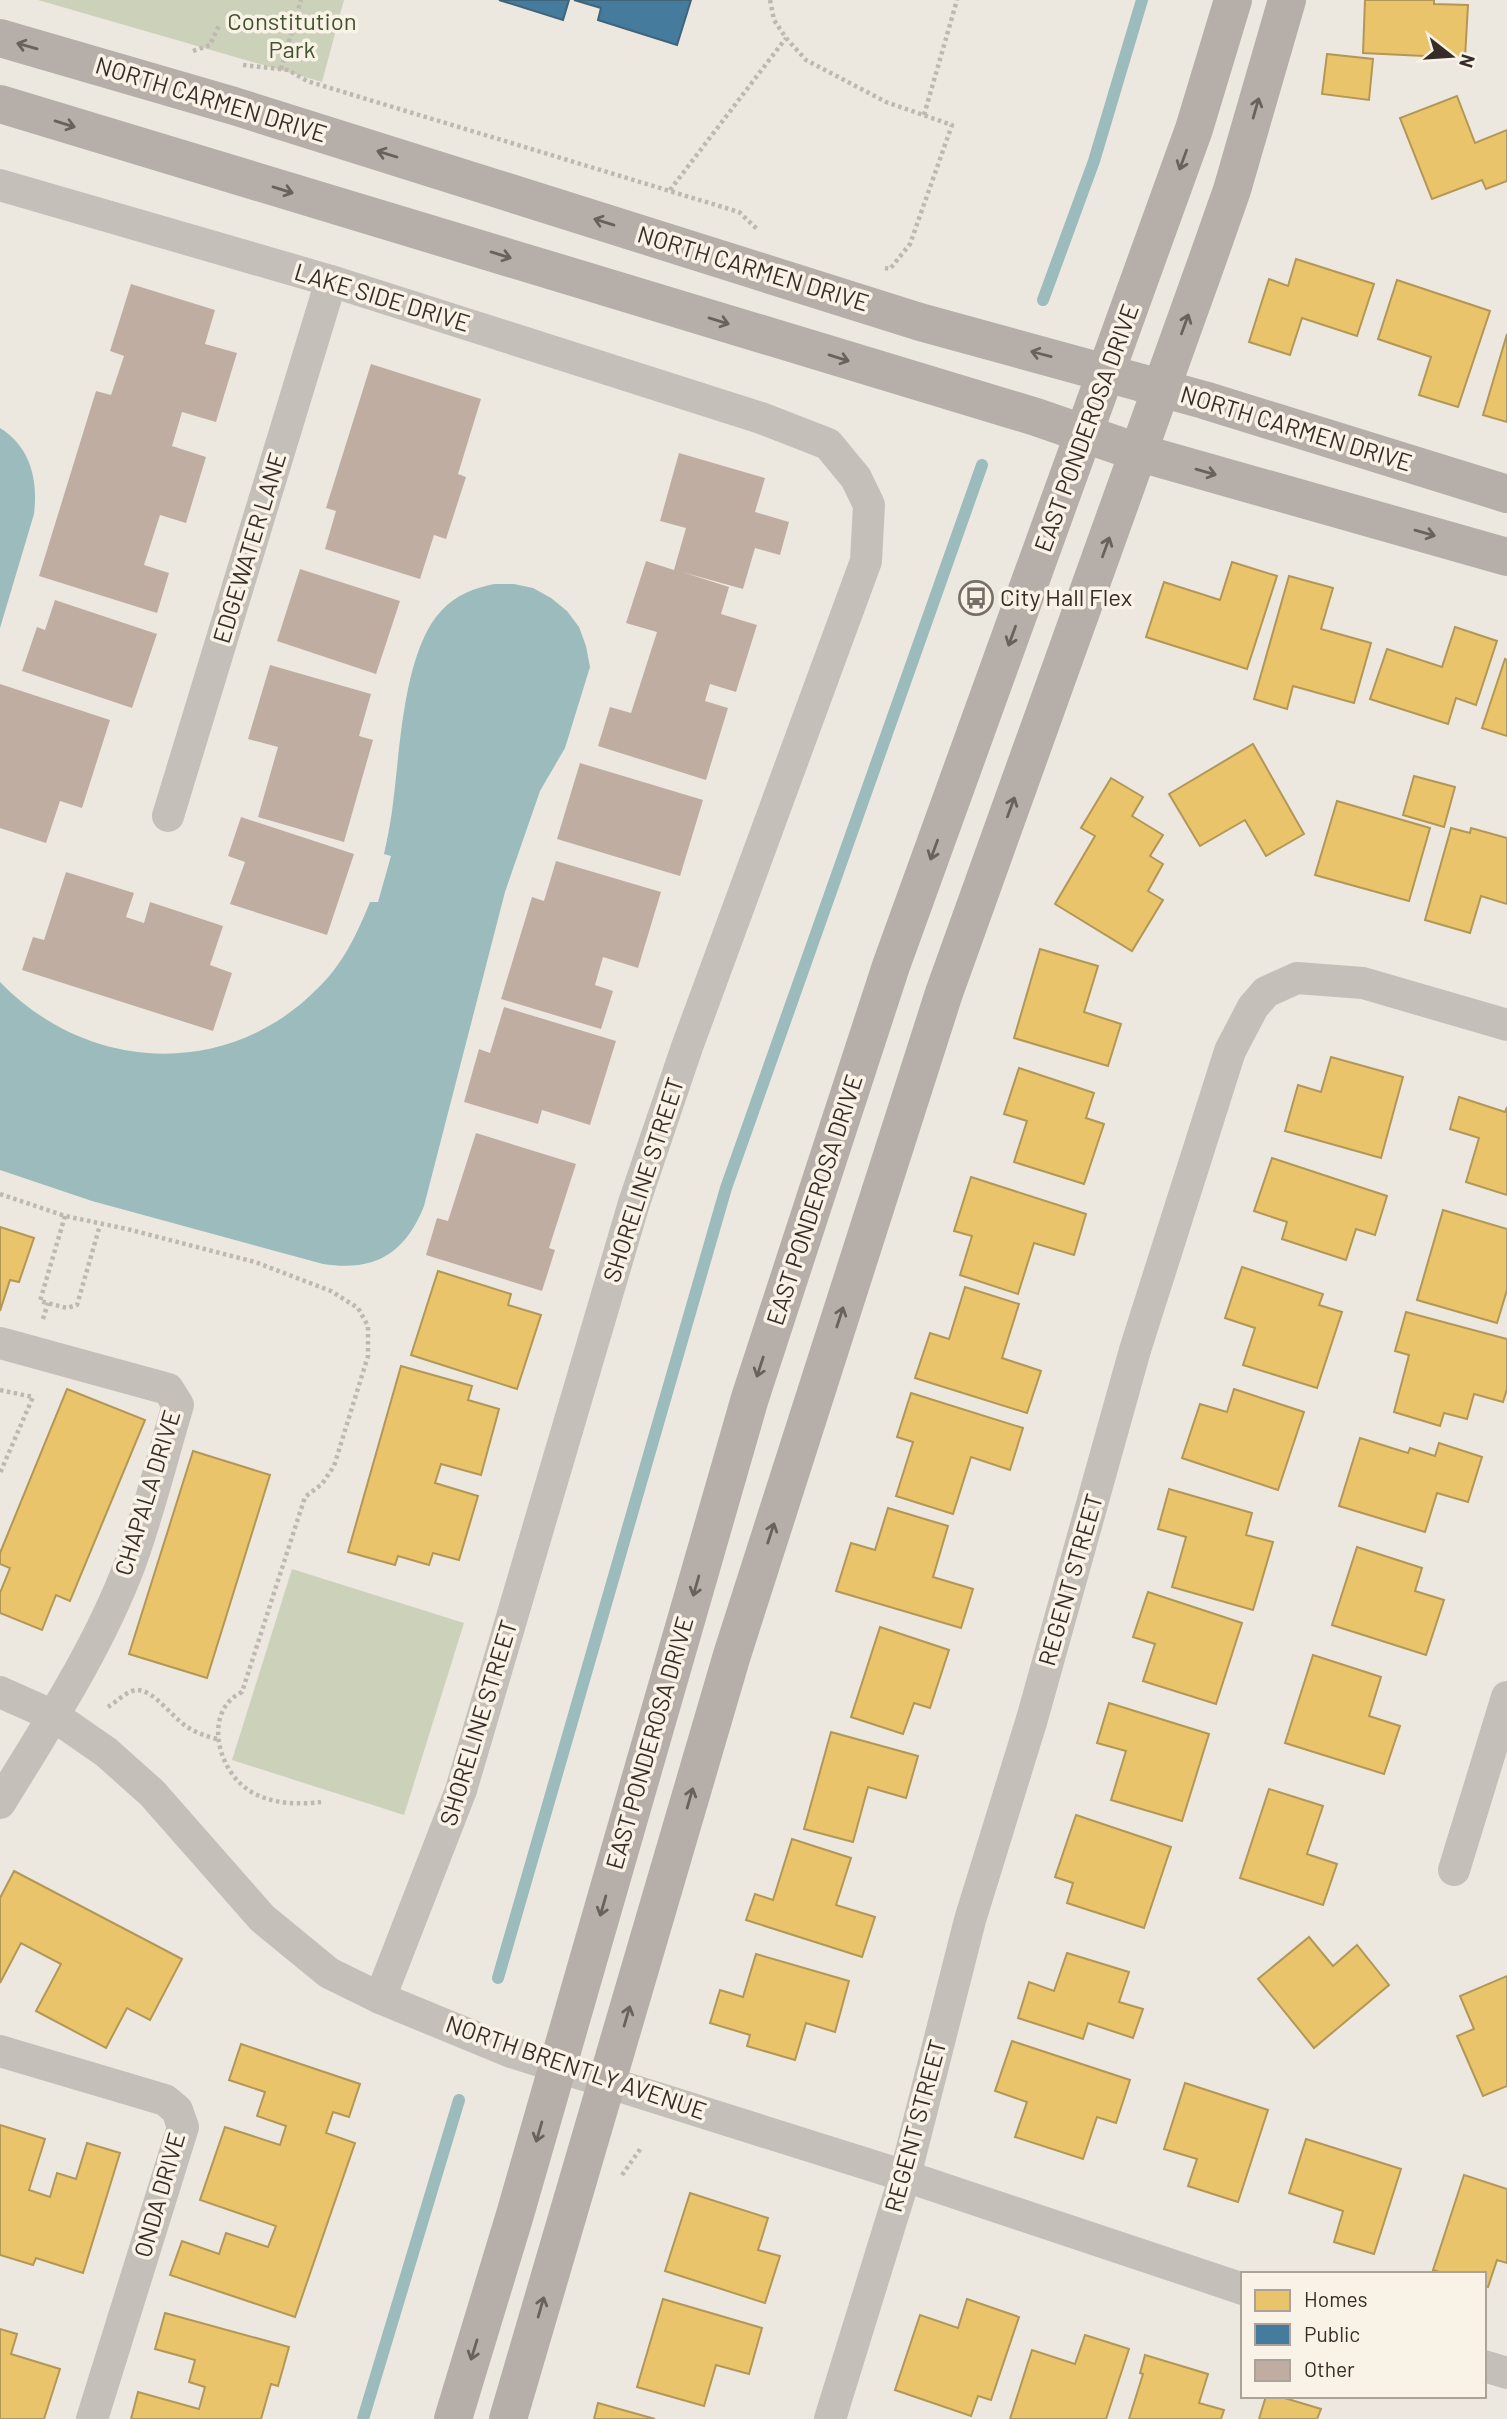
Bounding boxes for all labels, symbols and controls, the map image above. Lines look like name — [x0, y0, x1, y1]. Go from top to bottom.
park label: Constitution Park — [227, 6, 357, 63]
north arrow — [1416, 21, 1486, 91]
one-way arrow — [17, 38, 39, 51]
street label: NORTH CARMEN DRIVE — [92, 50, 331, 148]
text: N — [1455, 52, 1481, 71]
one-way arrow — [1251, 97, 1264, 119]
one-way arrow — [54, 119, 76, 131]
one-way arrow — [376, 146, 398, 159]
one-way arrow — [1176, 148, 1188, 170]
one-way arrow — [272, 185, 294, 198]
one-way arrow — [593, 215, 615, 227]
street label: NORTH CARMEN DRIVE — [634, 219, 873, 317]
one-way arrow — [490, 250, 512, 263]
street label: LAKE SIDE DRIVE — [291, 256, 474, 337]
street label: EAST PONDEROSA DRIVE — [1027, 300, 1144, 555]
one-way arrow — [1180, 314, 1192, 336]
one-way arrow — [707, 316, 729, 329]
one-way arrow — [1030, 347, 1053, 360]
one-way arrow — [828, 352, 850, 365]
street label: NORTH CARMEN DRIVE — [1177, 379, 1416, 477]
street label: EDGEWATER LANE — [206, 449, 291, 646]
one-way arrow — [1194, 466, 1216, 479]
one-way arrow — [1413, 528, 1435, 541]
one-way arrow — [1100, 537, 1113, 559]
bus stop icon: City Hall Flex — [957, 579, 995, 617]
place label: City Hall Flex — [1000, 582, 1132, 611]
one-way arrow — [1004, 625, 1017, 647]
one-way arrow — [1006, 797, 1018, 819]
one-way arrow — [927, 838, 939, 860]
street label: EAST PONDEROSA DRIVE — [759, 1071, 868, 1328]
street label: SHORELINE STREET — [596, 1074, 689, 1286]
one-way arrow — [835, 1306, 848, 1328]
one-way arrow — [753, 1356, 765, 1378]
street label: CHAPALA DRIVE — [108, 1406, 185, 1579]
street label: REGENT STREET — [1031, 1490, 1108, 1669]
one-way arrow — [766, 1523, 778, 1545]
one-way arrow — [688, 1574, 701, 1596]
street label: EAST PONDEROSA DRIVE — [599, 1613, 699, 1872]
street label: SHORELINE STREET — [432, 1616, 523, 1829]
one-way arrow — [685, 1787, 698, 1809]
one-way arrow — [596, 1895, 609, 1917]
one-way arrow — [621, 2005, 634, 2027]
street label: NORTH BRENTLY AVENUE — [442, 2008, 711, 2125]
street label: REGENT STREET — [878, 2036, 952, 2215]
one-way arrow — [531, 2121, 544, 2143]
street label: ONDA DRIVE — [127, 2129, 190, 2260]
legend — [1241, 2272, 1486, 2398]
text: Homes — [1304, 2286, 1368, 2311]
one-way arrow — [535, 2296, 548, 2318]
text: Public — [1304, 2321, 1360, 2346]
one-way arrow — [467, 2339, 480, 2361]
text: Other — [1304, 2356, 1355, 2381]

